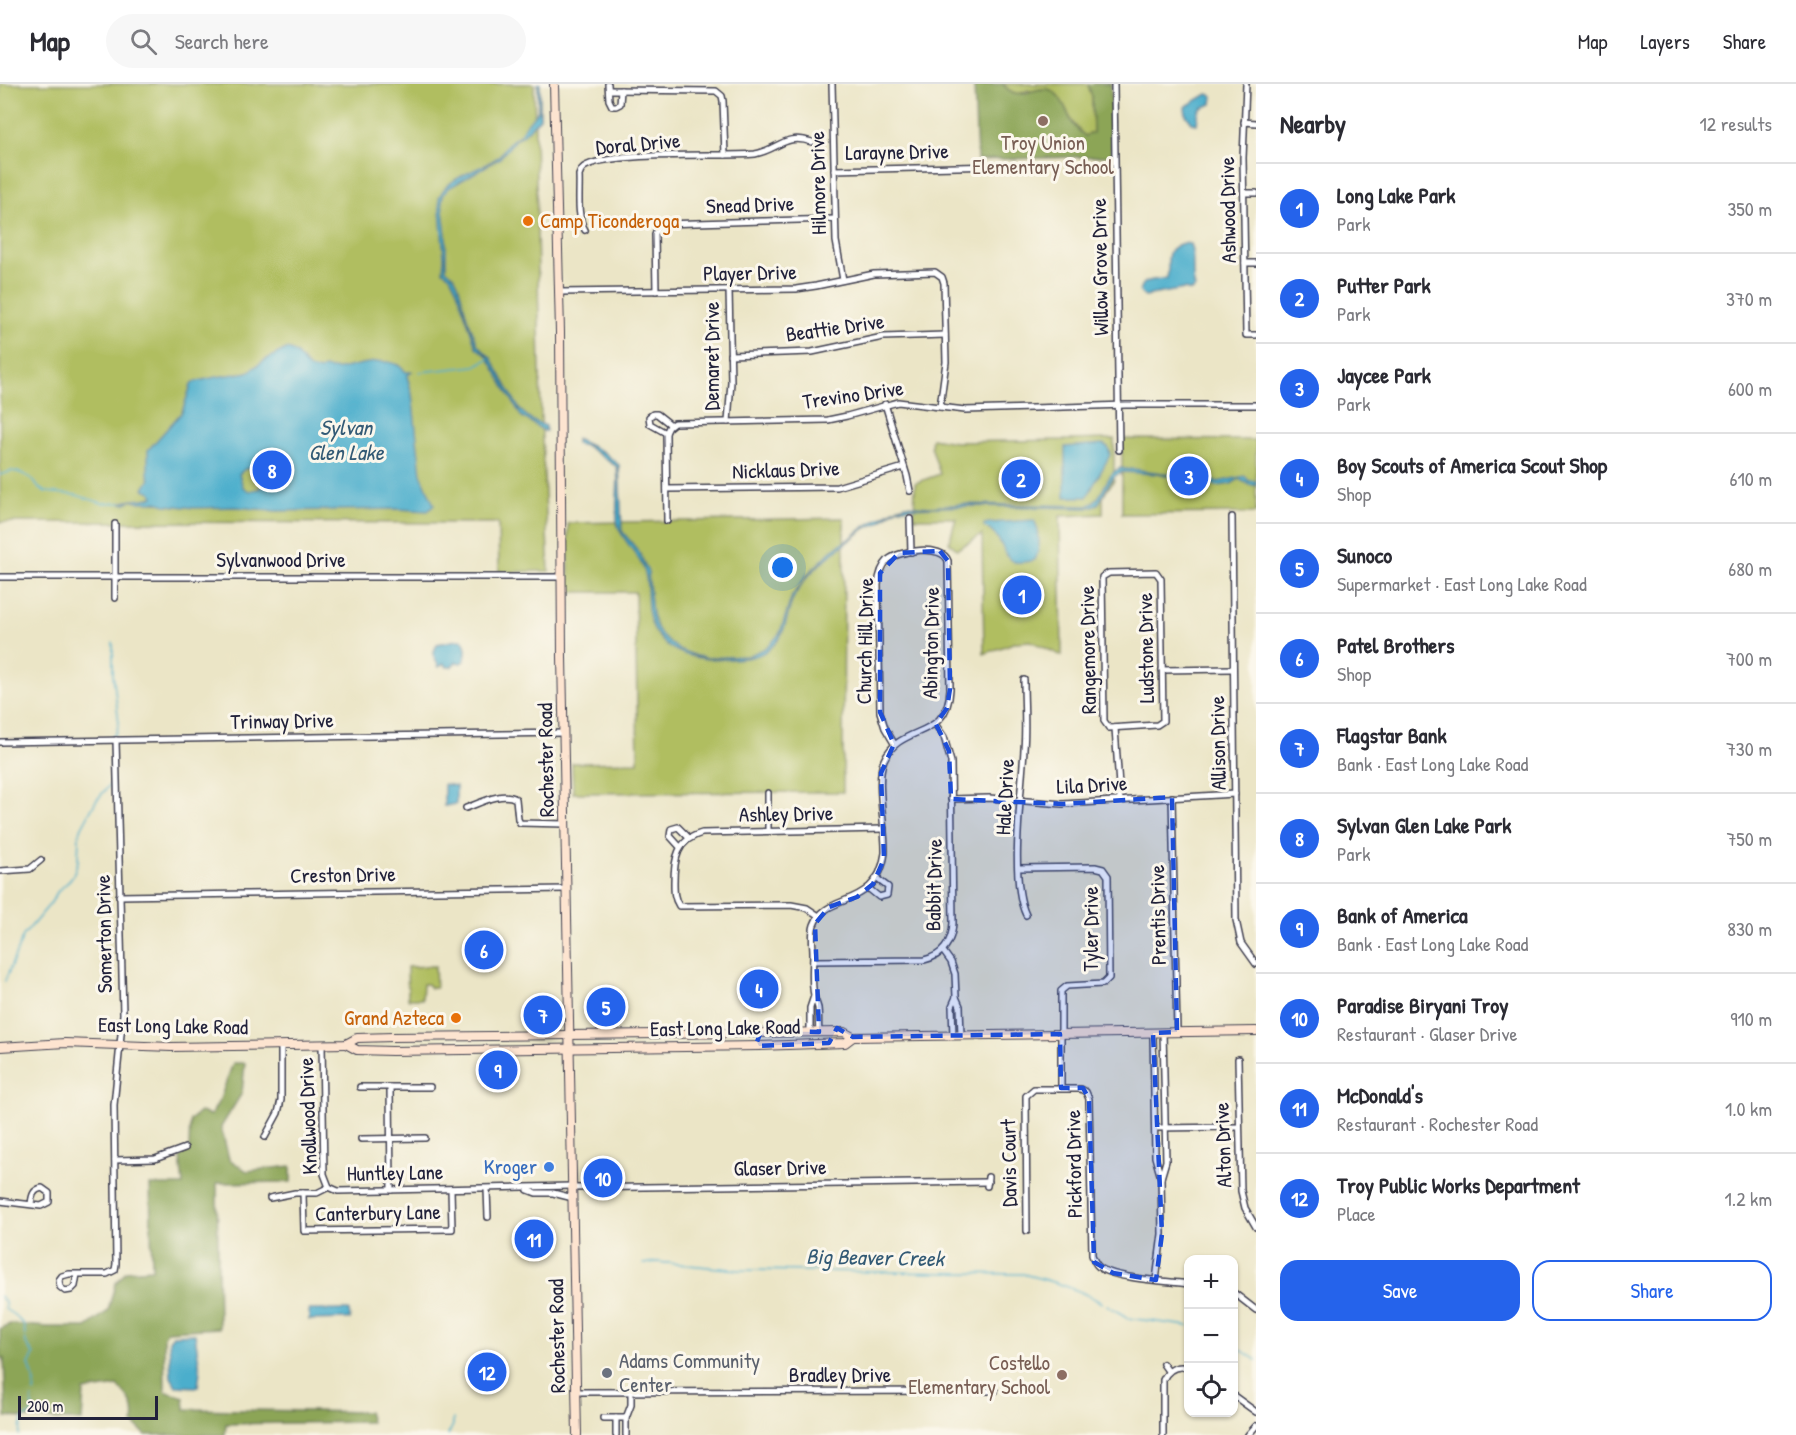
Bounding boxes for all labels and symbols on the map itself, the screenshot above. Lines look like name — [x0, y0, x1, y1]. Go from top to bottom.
marker: Troy Union Elementary School — [1036, 114, 1050, 128]
street label: Doral Drive — [595, 125, 681, 162]
place label: Troy Union Elementary School — [972, 128, 1114, 181]
street label: Hilmore Drive — [802, 131, 833, 235]
street label: Larayne Drive — [845, 136, 949, 167]
street label: Ashwood Drive — [1212, 157, 1243, 263]
street label: Snead Drive — [705, 188, 795, 221]
street label: Willow Grove Drive — [1084, 198, 1115, 336]
place label: Camp Ticonderoga — [540, 206, 679, 235]
marker: Camp Ticonderoga — [521, 214, 535, 228]
street label: Player Drive — [703, 257, 797, 288]
street label: Demaret Drive — [697, 302, 726, 410]
street label: Beattie Drive — [784, 306, 886, 349]
street label: Trevino Drive — [801, 373, 905, 416]
water label: Sylvan Glen Lake — [309, 412, 385, 467]
pin: 8 — [252, 448, 292, 492]
street label: Nicklaus Drive — [732, 453, 840, 486]
pin: 3 — [1170, 454, 1208, 498]
pin: 2 — [1002, 456, 1040, 502]
street label: Sylvanwood Drive — [216, 545, 346, 574]
your location — [768, 553, 797, 582]
pin: 1 — [1002, 572, 1042, 618]
street label: Church Hill Drive — [849, 577, 880, 705]
street label: Rangemore Drive — [1072, 586, 1103, 715]
street label: Abington Drive — [915, 587, 946, 699]
street label: Ludstone Drive — [1130, 593, 1161, 703]
street label: Allison Drive — [1202, 696, 1233, 790]
street label: Rochester Road — [530, 703, 561, 817]
street label: Trinway Drive — [230, 705, 334, 736]
street label: Hale Drive — [988, 758, 1021, 836]
street label: Lila Drive — [1056, 768, 1128, 801]
street label: Ashley Drive — [739, 798, 833, 829]
street label: Babbit Drive — [918, 839, 949, 931]
street label: Creston Drive — [290, 859, 396, 890]
street label: Prentis Drive — [1142, 865, 1173, 965]
street label: Somerton Drive — [88, 875, 119, 993]
street label: Tyler Drive — [1076, 886, 1105, 972]
pin: 6 — [464, 928, 504, 972]
pin: 4 — [740, 966, 778, 1012]
pin: 5 — [586, 984, 626, 1030]
pin: 7 — [524, 992, 562, 1038]
place label: Grand Azteca — [344, 1003, 444, 1032]
street label: East Long Lake Road — [98, 1010, 248, 1041]
marker: Grand Azteca — [449, 1011, 463, 1025]
street label: East Long Lake Road — [650, 1012, 800, 1043]
pin: 9 — [478, 1048, 518, 1092]
street label: Knollwood Drive — [291, 1057, 324, 1175]
street label: Alton Drive — [1207, 1102, 1238, 1188]
street label: Pickford Drive — [1058, 1110, 1089, 1218]
street label: Davis Court — [993, 1118, 1024, 1207]
place label: Kroger — [484, 1152, 537, 1181]
street label: Glaser Drive — [733, 1152, 827, 1183]
pin: 10 — [584, 1156, 622, 1200]
street label: Huntley Lane — [346, 1157, 443, 1188]
marker: Kroger — [542, 1160, 556, 1174]
street label: Canterbury Lane — [315, 1197, 441, 1228]
pin: 11 — [514, 1216, 554, 1262]
water label: Big Beaver Creek — [806, 1241, 946, 1273]
street label: Rochester Road — [541, 1279, 572, 1393]
place label: Adams Community Center — [619, 1346, 760, 1399]
place label: Costello Elementary School — [908, 1348, 1050, 1401]
pin: 12 — [468, 1350, 506, 1394]
street label: Bradley Drive — [789, 1360, 891, 1389]
marker: Adams Community Center — [600, 1366, 614, 1380]
marker: Costello Elementary School — [1055, 1368, 1069, 1382]
scale bar — [18, 1393, 158, 1420]

